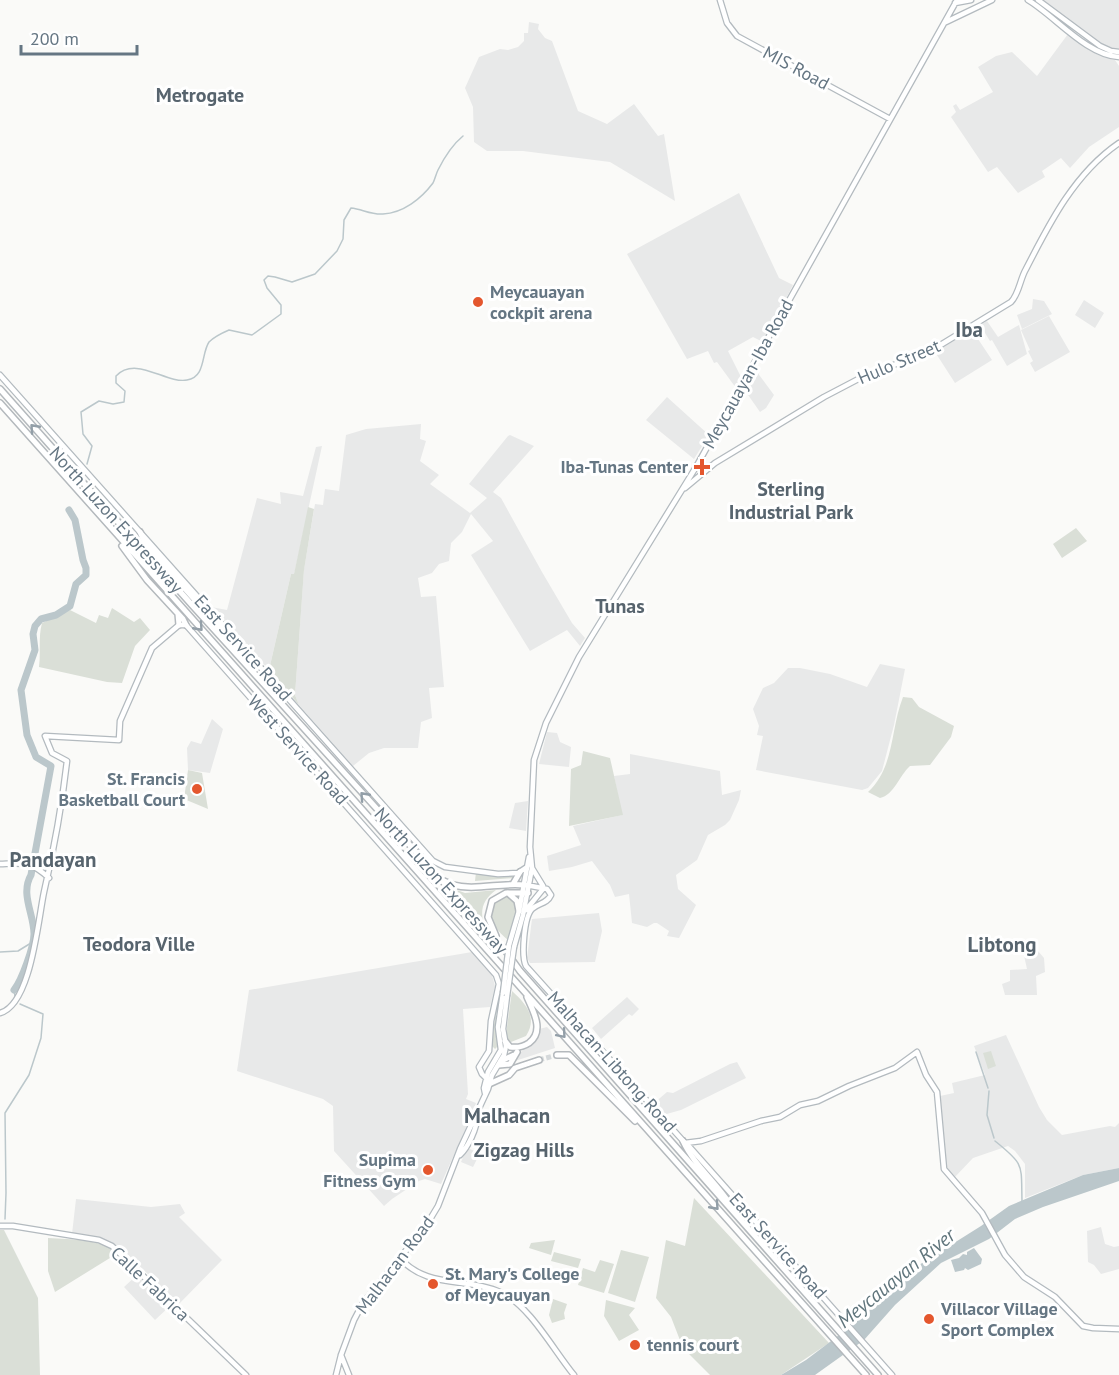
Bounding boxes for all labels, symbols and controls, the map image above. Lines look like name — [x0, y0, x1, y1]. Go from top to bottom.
scale bar — [21, 18, 136, 56]
text: 200 m — [30, 27, 79, 50]
street label: MIS Road — [759, 41, 833, 95]
district label: Metrogate — [156, 82, 244, 108]
place label: Meycauayan cockpit arena — [490, 280, 592, 324]
marker: Meycauayan cockpit arena — [471, 295, 485, 309]
street label: Meycauayan-Iba Road — [697, 295, 798, 452]
district label: Iba — [955, 316, 983, 343]
street label: Hulo Street — [854, 334, 944, 389]
one-way arrow — [30, 424, 41, 435]
street label: North Luzon Expressway — [44, 442, 189, 598]
place label: Iba-Tunas Center — [560, 455, 689, 478]
marker: Iba-Tunas Center — [693, 458, 711, 476]
district label: Sterling Industrial Park — [729, 476, 853, 525]
street label: East Service Road — [190, 590, 297, 706]
district label: Tunas — [595, 593, 645, 619]
one-way arrow — [192, 620, 203, 631]
street label: West Service Road — [243, 690, 354, 809]
place label: St. Francis Basketball Court — [58, 767, 186, 811]
marker: St. Francis Basketball Court — [190, 782, 204, 796]
one-way arrow — [360, 792, 371, 802]
street label: North Luzon Expressway — [369, 803, 514, 959]
district label: Pandayan — [10, 846, 96, 873]
district label: Teodora Ville — [83, 931, 195, 957]
district label: Libtong — [968, 931, 1036, 958]
street label: Malhacan-Libtong Road — [543, 986, 682, 1137]
one-way arrow — [555, 1028, 566, 1038]
district label: Malhacan — [464, 1102, 550, 1129]
district label: Zigzag Hills — [474, 1137, 574, 1163]
place label: Supima Fitness Gym — [323, 1148, 416, 1192]
marker: Supima Fitness Gym — [421, 1163, 435, 1177]
street label: East Service Road — [725, 1188, 832, 1304]
one-way arrow — [708, 1199, 719, 1210]
street label: Malhacan Road — [350, 1211, 439, 1318]
water label: Meycauayan River — [832, 1221, 962, 1334]
street label: Calle Fabrica — [106, 1241, 195, 1326]
place label: St. Mary's College of Meycauyan — [445, 1262, 580, 1306]
marker: St. Mary's College of Meycauyan — [426, 1277, 440, 1291]
place label: Villacor Village Sport Complex — [940, 1297, 1058, 1341]
marker: Villacor Village Sport Complex — [922, 1312, 936, 1326]
place label: tennis court — [647, 1333, 740, 1356]
marker: tennis court — [628, 1338, 642, 1352]

